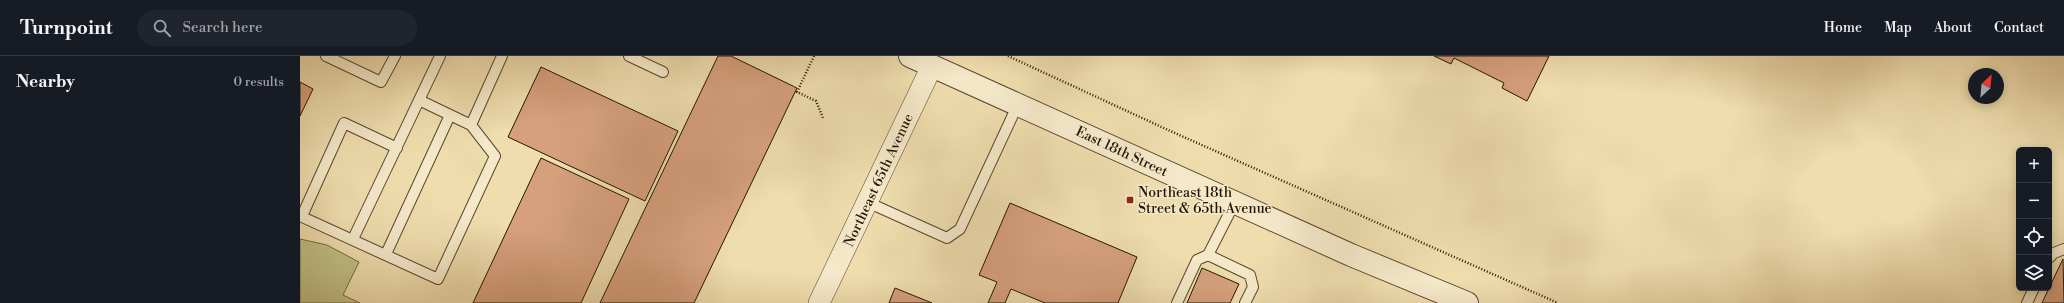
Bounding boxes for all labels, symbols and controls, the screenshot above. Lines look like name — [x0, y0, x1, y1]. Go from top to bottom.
search box — [137, 10, 417, 46]
text: Turnpoint — [20, 16, 113, 40]
icon: search — [151, 17, 173, 39]
text: Search here — [183, 18, 263, 37]
text: Home — [1824, 19, 1862, 37]
text: Map — [1884, 19, 1912, 37]
text: About — [1934, 19, 1972, 37]
text: Contact — [1994, 19, 2044, 37]
north arrow — [1968, 68, 2004, 104]
text: Nearby — [16, 71, 75, 93]
text: 0 results — [233, 74, 284, 90]
street label: Northeast 65th Avenue — [840, 111, 918, 250]
street label: East 18th Street — [1073, 123, 1171, 181]
map controls — [2016, 147, 2052, 291]
button: + — [2016, 147, 2052, 183]
button: − — [2016, 183, 2052, 219]
place label: Northeast 18th Street & 65th Avenue — [1138, 184, 1272, 218]
marker: Northeast 18th Street & 65th Avenue — [1125, 195, 1135, 205]
button: locate — [2016, 219, 2052, 255]
button: layers — [2016, 255, 2052, 291]

